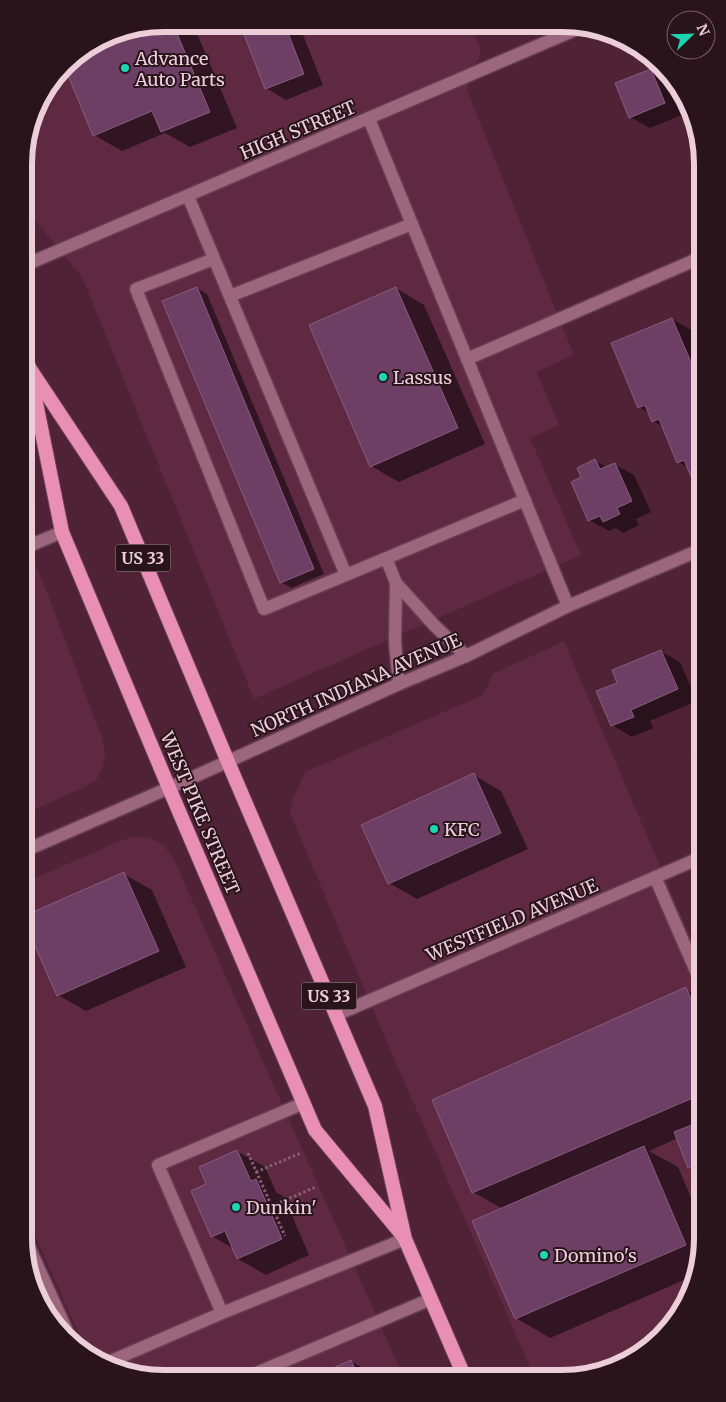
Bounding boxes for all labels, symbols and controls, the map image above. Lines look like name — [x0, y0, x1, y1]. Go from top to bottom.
north arrow — [666, 10, 716, 60]
text: N — [693, 21, 713, 39]
place label: Advance Auto Parts — [134, 47, 225, 91]
marker: Advance Auto Parts — [119, 62, 131, 74]
street label: HIGH STREET — [237, 95, 360, 165]
place label: Lassus — [393, 366, 452, 389]
marker: Lassus — [377, 371, 389, 383]
road number: US 33 — [116, 544, 170, 572]
street label: NORTH INDIANA AVENUE — [247, 628, 465, 742]
street label: WEST PIKE STREET — [155, 727, 245, 898]
place label: KFC — [444, 818, 480, 841]
marker: KFC — [428, 823, 440, 835]
street label: WESTFIELD AVENUE — [422, 873, 602, 967]
road number: US 33 — [302, 982, 356, 1009]
place label: Dunkin' — [246, 1196, 317, 1219]
marker: Dunkin' — [230, 1201, 242, 1213]
place label: Domino's — [554, 1244, 637, 1267]
marker: Domino's — [538, 1249, 550, 1261]

